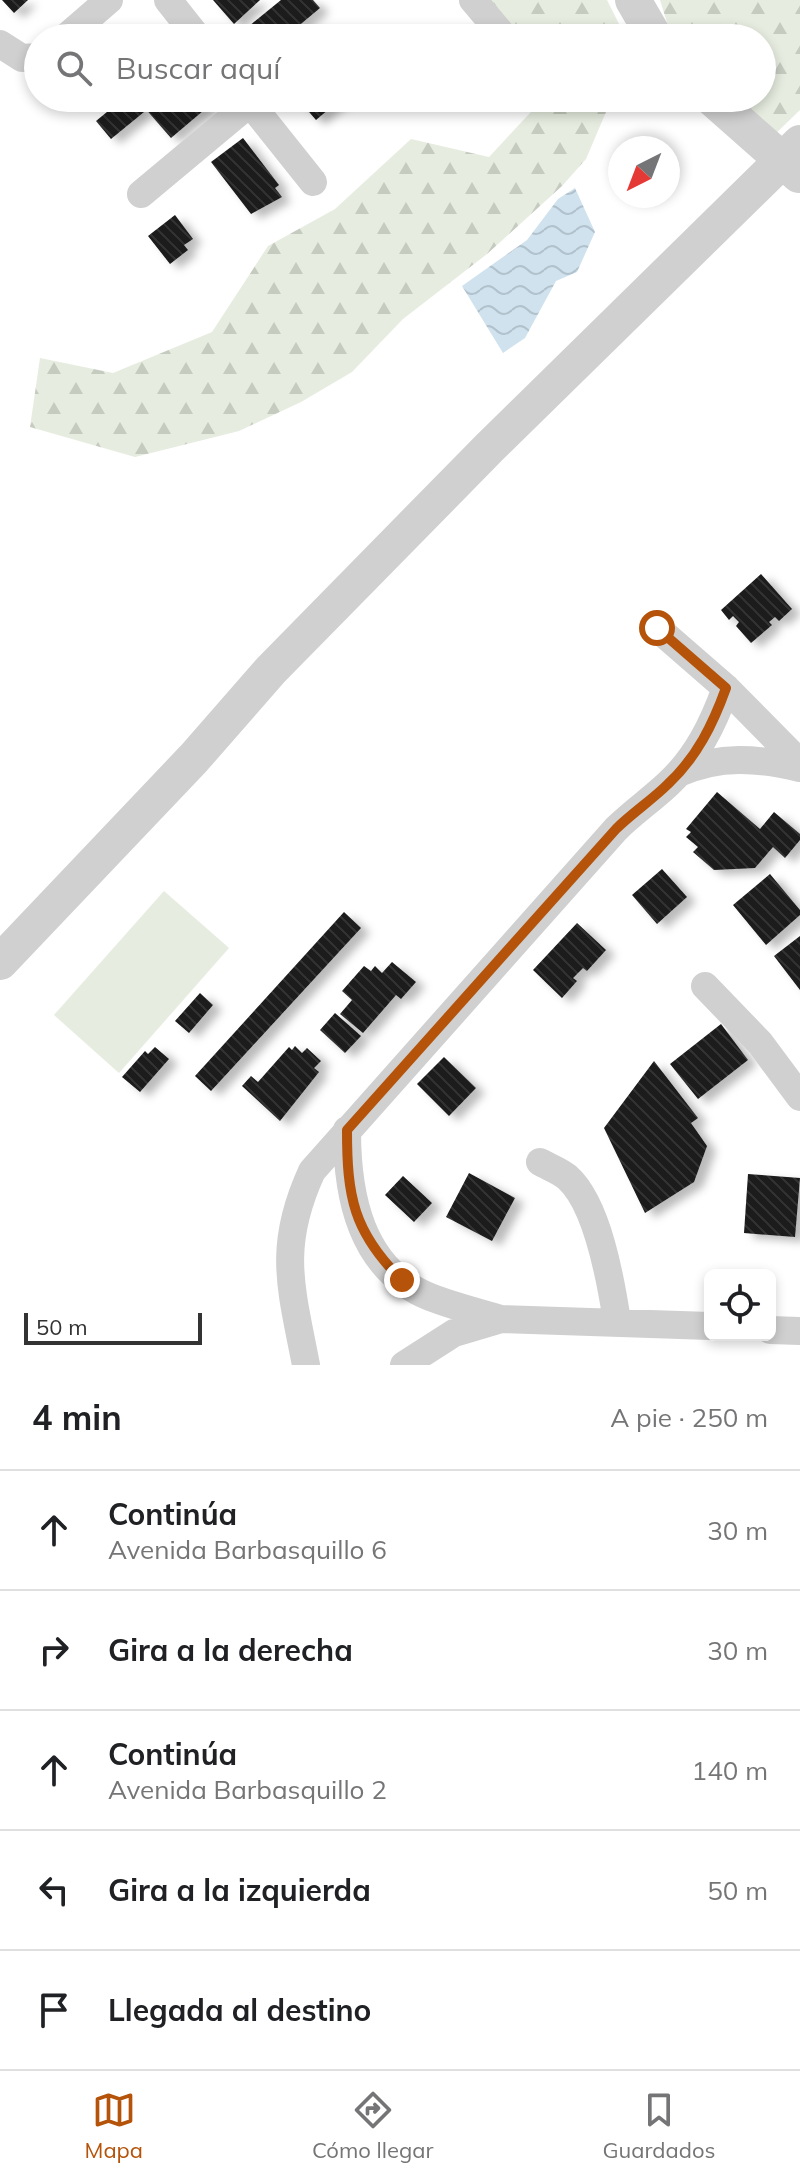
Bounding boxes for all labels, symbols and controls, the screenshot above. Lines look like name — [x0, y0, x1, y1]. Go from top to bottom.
search box — [24, 24, 776, 112]
icon: search — [52, 46, 96, 90]
text: Buscar aquí — [116, 49, 281, 87]
north arrow — [608, 136, 680, 208]
route start — [639, 610, 675, 646]
route end — [384, 1262, 420, 1298]
map controls — [704, 1269, 776, 1341]
button: locate — [704, 1269, 776, 1341]
scale bar — [24, 1309, 202, 1345]
text: 50 m — [36, 1313, 87, 1341]
text: 4 min — [32, 1396, 122, 1439]
text: A pie · 250 m — [610, 1401, 768, 1434]
text: Continúa — [108, 1495, 237, 1533]
icon: ahead — [32, 1508, 76, 1552]
text: 30 m — [707, 1514, 768, 1547]
text: Avenida Barbasquillo 6 — [108, 1533, 387, 1566]
icon: right — [32, 1628, 76, 1672]
text: Gira a la derecha — [108, 1631, 353, 1669]
text: 30 m — [707, 1634, 768, 1667]
text: Continúa — [108, 1735, 237, 1773]
icon: ahead — [32, 1748, 76, 1792]
text: 140 m — [692, 1754, 768, 1787]
text: Avenida Barbasquillo 2 — [108, 1773, 387, 1806]
icon: left — [32, 1868, 76, 1912]
text: Gira a la izquierda — [108, 1871, 371, 1909]
text: 50 m — [707, 1874, 768, 1907]
icon: arrive — [32, 1988, 76, 2032]
text: Llegada al destino — [108, 1991, 371, 2029]
tab: Mapa — [85, 2088, 143, 2164]
tab: Cómo llegar — [312, 2088, 433, 2164]
tab: Guardados — [603, 2088, 715, 2164]

